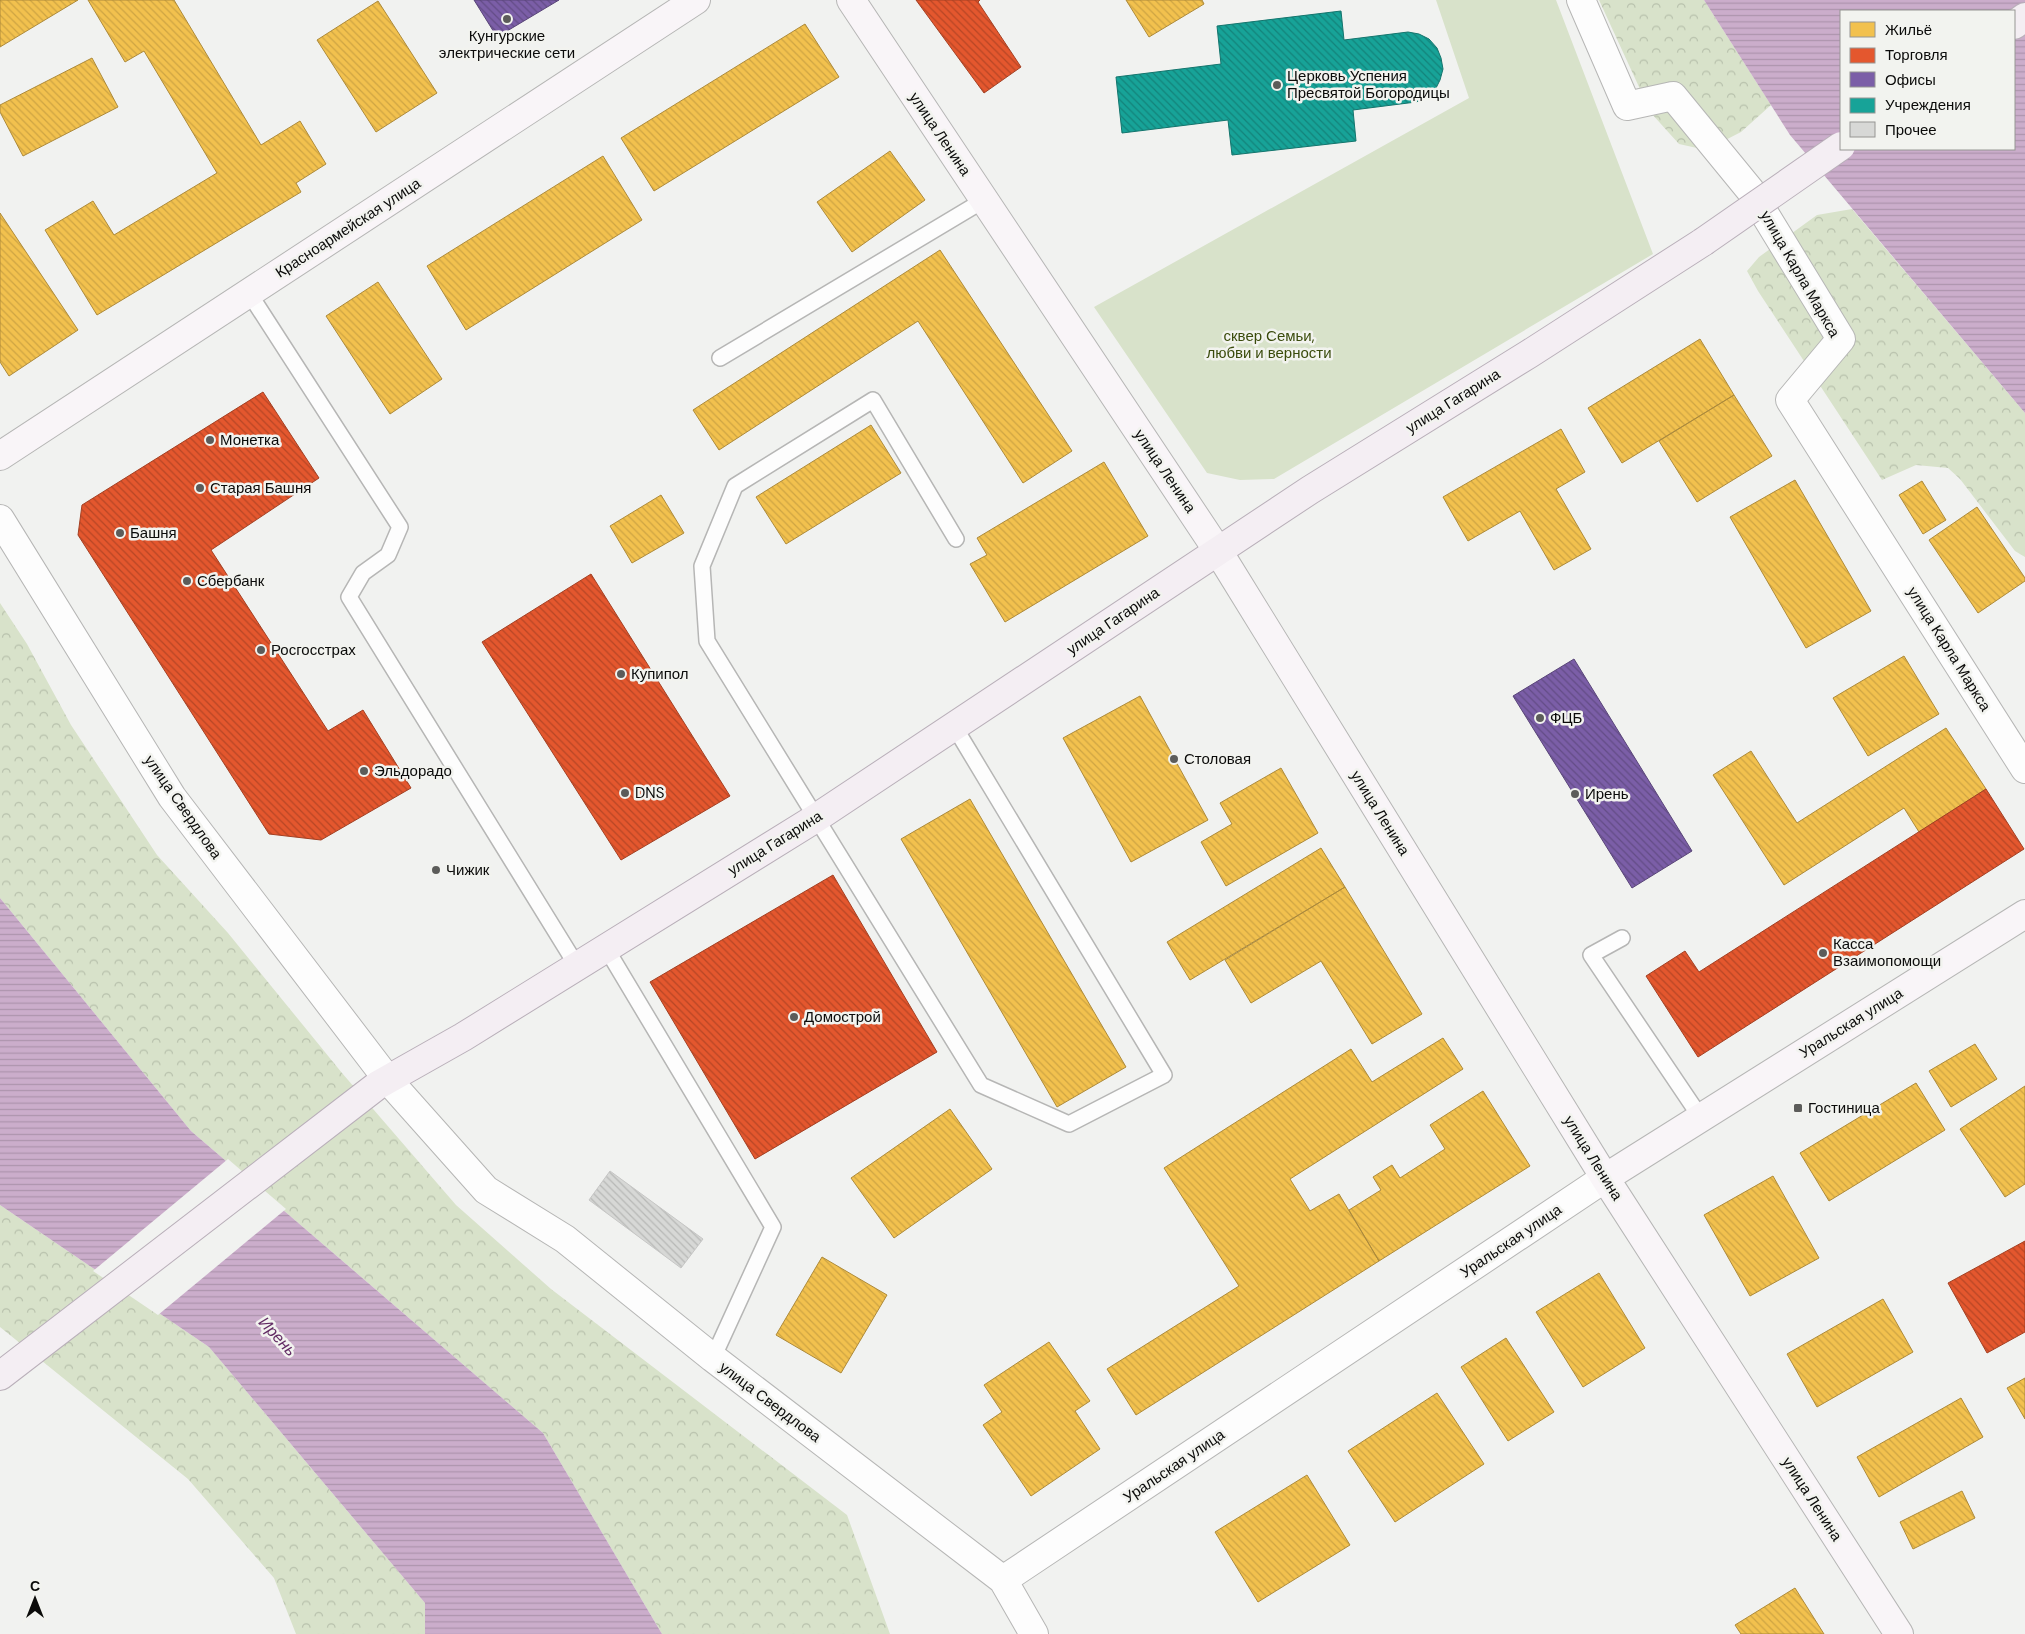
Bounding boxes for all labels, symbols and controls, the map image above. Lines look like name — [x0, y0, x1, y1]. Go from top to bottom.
legend — [1840, 10, 2015, 150]
marker: Кунгурские электрические сети — [501, 13, 513, 25]
text: Жильё — [1885, 20, 1932, 40]
place label: Кунгурские электрические сети — [439, 26, 575, 63]
text: Торговля — [1885, 45, 1948, 65]
place label: Церковь Успения Пресвятой Богородицы — [1287, 66, 1450, 103]
text: Офисы — [1885, 70, 1936, 90]
marker: Церковь Успения Пресвятой Богородицы — [1271, 79, 1283, 91]
street label: улица Ленина — [905, 88, 976, 180]
text: Учреждения — [1885, 95, 1971, 115]
text: Прочее — [1885, 120, 1937, 140]
street label: Красноармейская улица — [272, 173, 425, 283]
street label: улица Карла Маркса — [1756, 207, 1845, 342]
park label: сквер Семьи, любви и верности — [1206, 326, 1332, 363]
street label: улица Гагарина — [1402, 364, 1505, 438]
street label: улица Ленина — [1130, 425, 1201, 517]
place label: Монетка — [220, 430, 280, 450]
marker: Монетка — [204, 434, 216, 446]
place label: Старая Башня — [210, 478, 311, 498]
marker: Старая Башня — [194, 482, 206, 494]
place label: Башня — [130, 523, 177, 543]
marker: Башня — [114, 527, 126, 539]
place label: Сбербанк — [197, 571, 265, 591]
marker: Сбербанк — [181, 575, 193, 587]
street label: улица Гагарина — [1063, 582, 1164, 659]
street label: улица Карла Маркса — [1903, 583, 1996, 716]
place label: Росгосстрах — [271, 640, 356, 660]
marker: Росгосстрах — [255, 644, 267, 656]
place label: Купипол — [631, 664, 689, 684]
marker: Купипол — [615, 668, 627, 680]
place label: ФЦБ — [1550, 708, 1583, 728]
marker: ФЦБ — [1534, 712, 1546, 724]
place label: Столовая — [1184, 749, 1251, 769]
street label: улица Свердлова — [140, 751, 227, 863]
marker: Столовая — [1168, 753, 1180, 765]
place label: Эльдорадо — [374, 761, 452, 781]
marker: Эльдорадо — [358, 765, 370, 777]
street label: улица Ленина — [1346, 767, 1414, 860]
place label: DNS — [635, 783, 665, 803]
place label: Ирень — [1585, 784, 1629, 804]
marker: DNS — [619, 787, 631, 799]
marker: Ирень — [1569, 788, 1581, 800]
street label: улица Гагарина — [724, 806, 827, 880]
place label: Чижик — [446, 860, 490, 880]
marker: Чижик — [430, 864, 442, 876]
place label: Касса Взаимопомощи — [1833, 934, 1941, 971]
marker: Касса Взаимопомощи — [1817, 947, 1829, 959]
street label: Уральская улица — [1796, 983, 1907, 1063]
place label: Домострой — [804, 1007, 881, 1027]
marker: Домострой — [788, 1011, 800, 1023]
place label: Гостиница — [1808, 1098, 1880, 1118]
marker: Гостиница — [1792, 1102, 1804, 1114]
street label: улица Ленина — [1559, 1112, 1627, 1205]
street label: Уральская улица — [1456, 1199, 1566, 1282]
water label: Ирень — [254, 1312, 301, 1360]
street label: улица Свердлова — [715, 1357, 825, 1447]
street label: Уральская улица — [1119, 1424, 1229, 1507]
street label: улица Ленина — [1777, 1453, 1847, 1546]
north arrow — [10, 1574, 60, 1624]
text: С — [30, 1577, 40, 1595]

